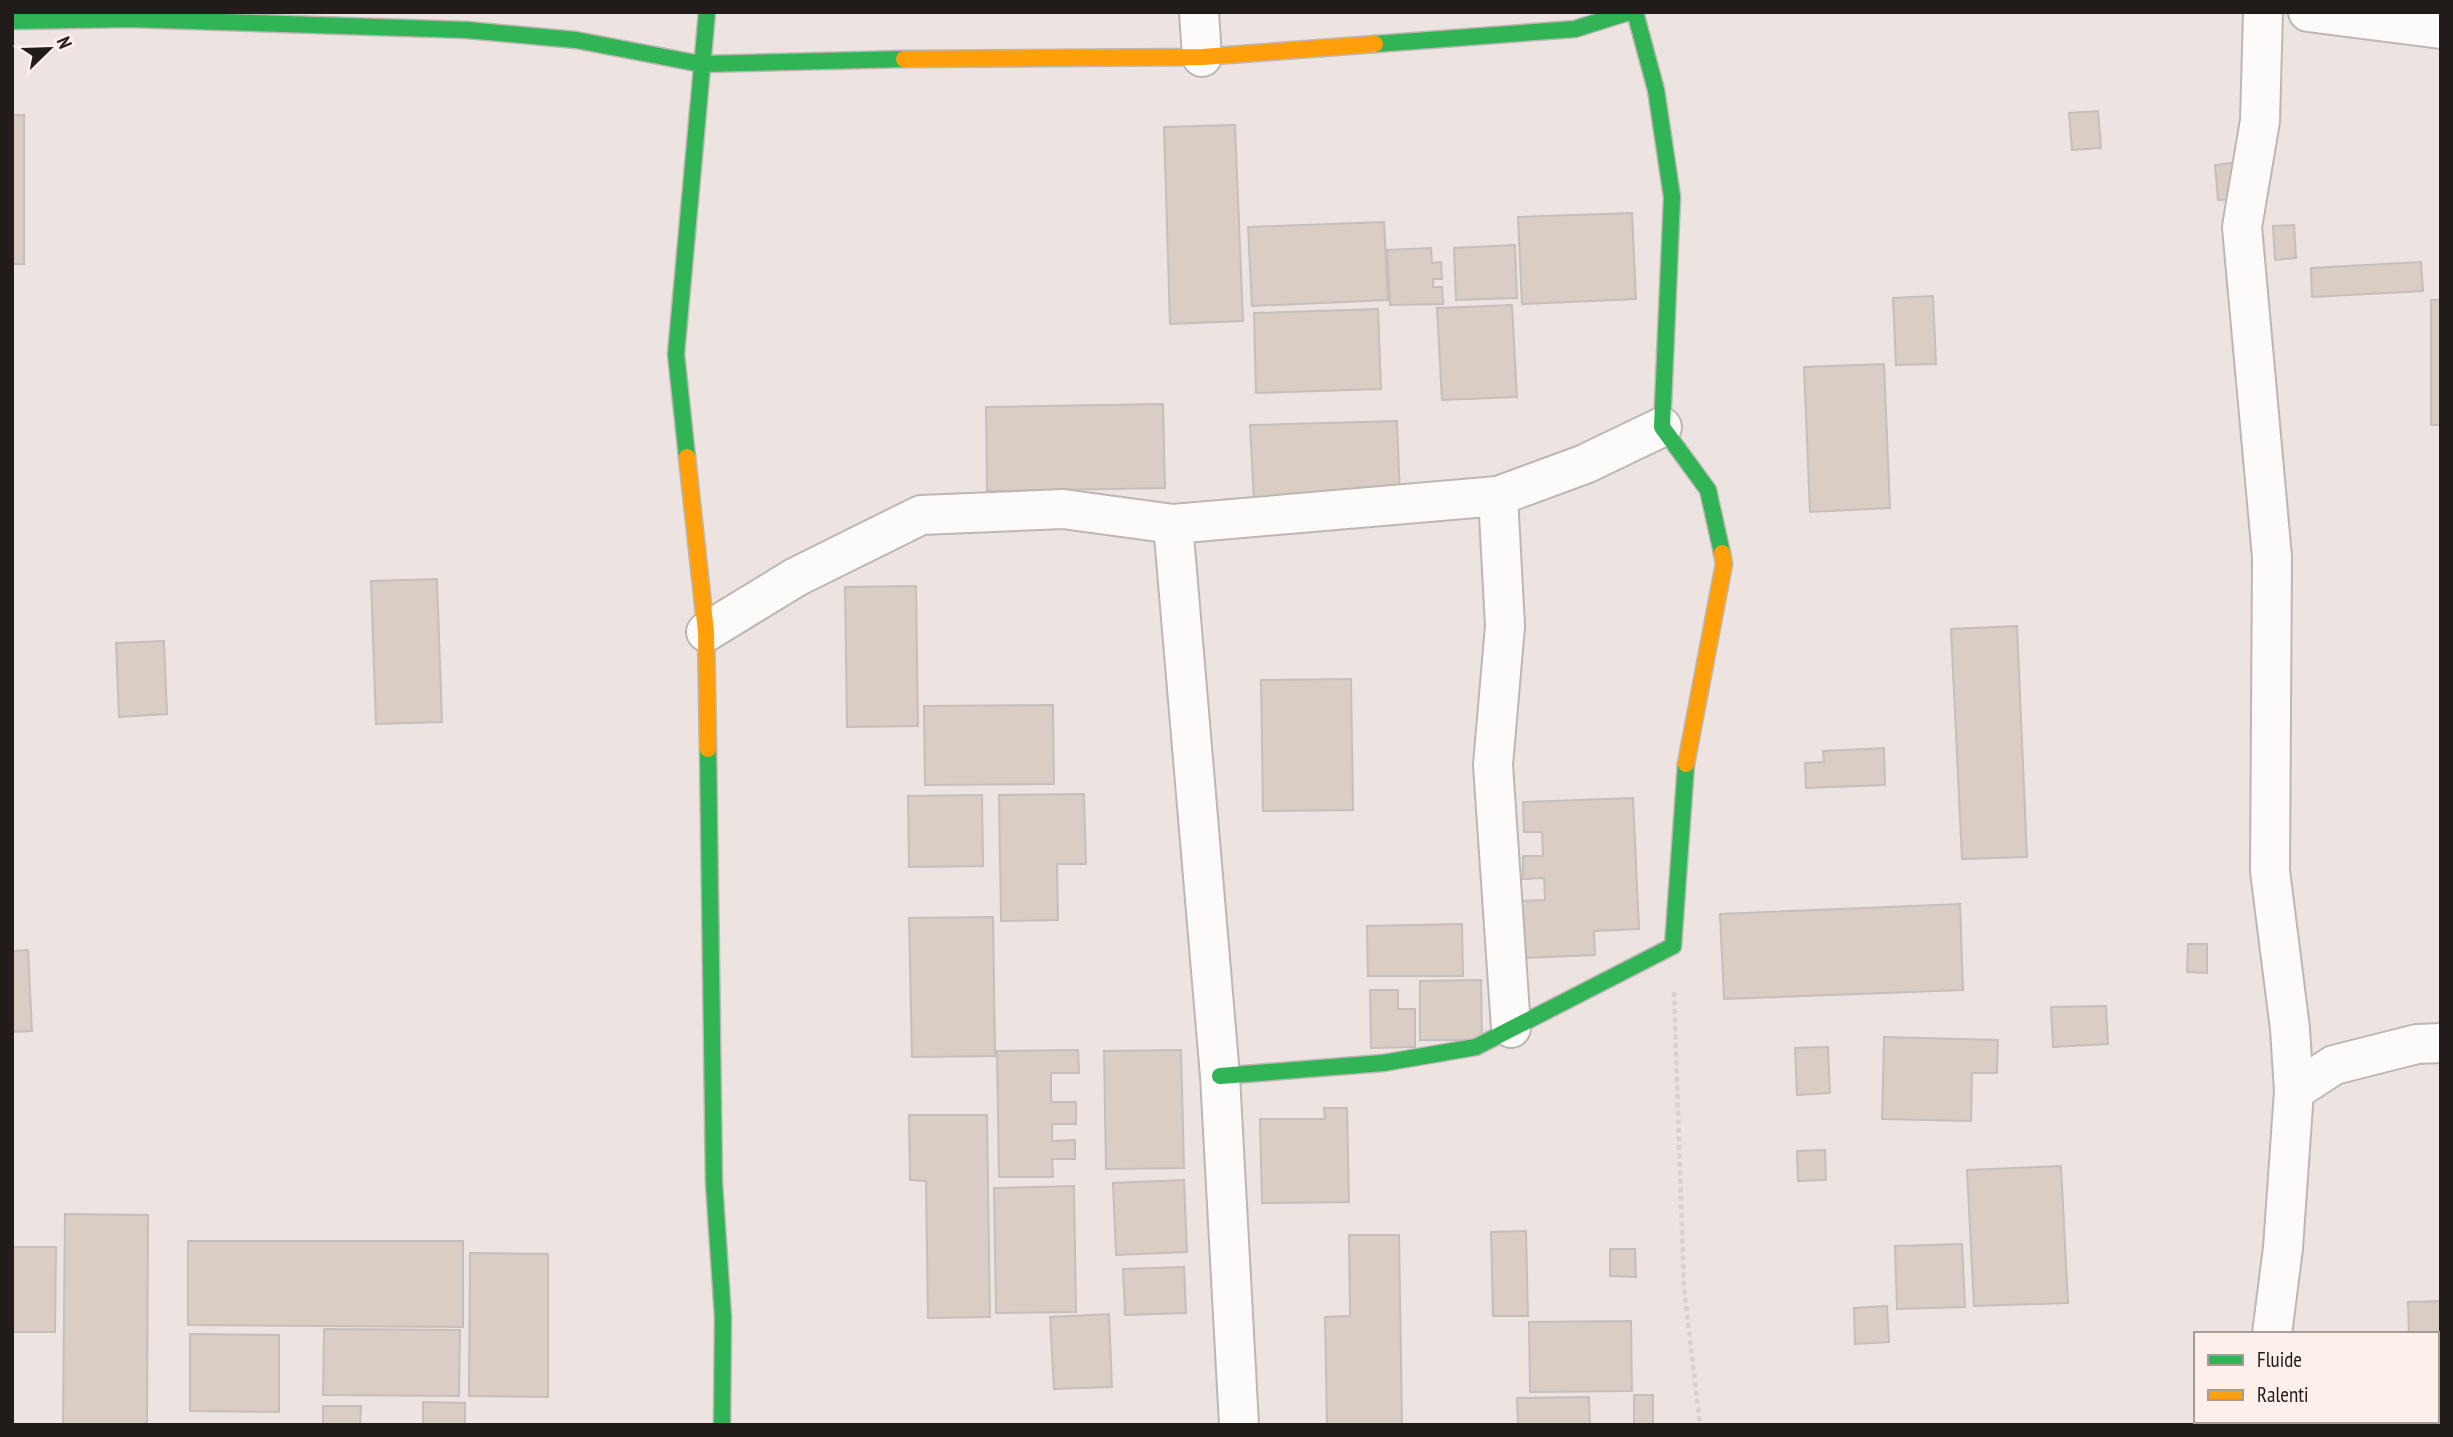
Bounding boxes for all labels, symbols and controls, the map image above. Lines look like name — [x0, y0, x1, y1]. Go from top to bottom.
north arrow — [14, 14, 84, 84]
text: N — [52, 33, 78, 52]
legend — [2194, 1332, 2439, 1423]
text: Fluide — [2257, 1346, 2302, 1373]
text: Ralenti — [2257, 1381, 2309, 1408]

